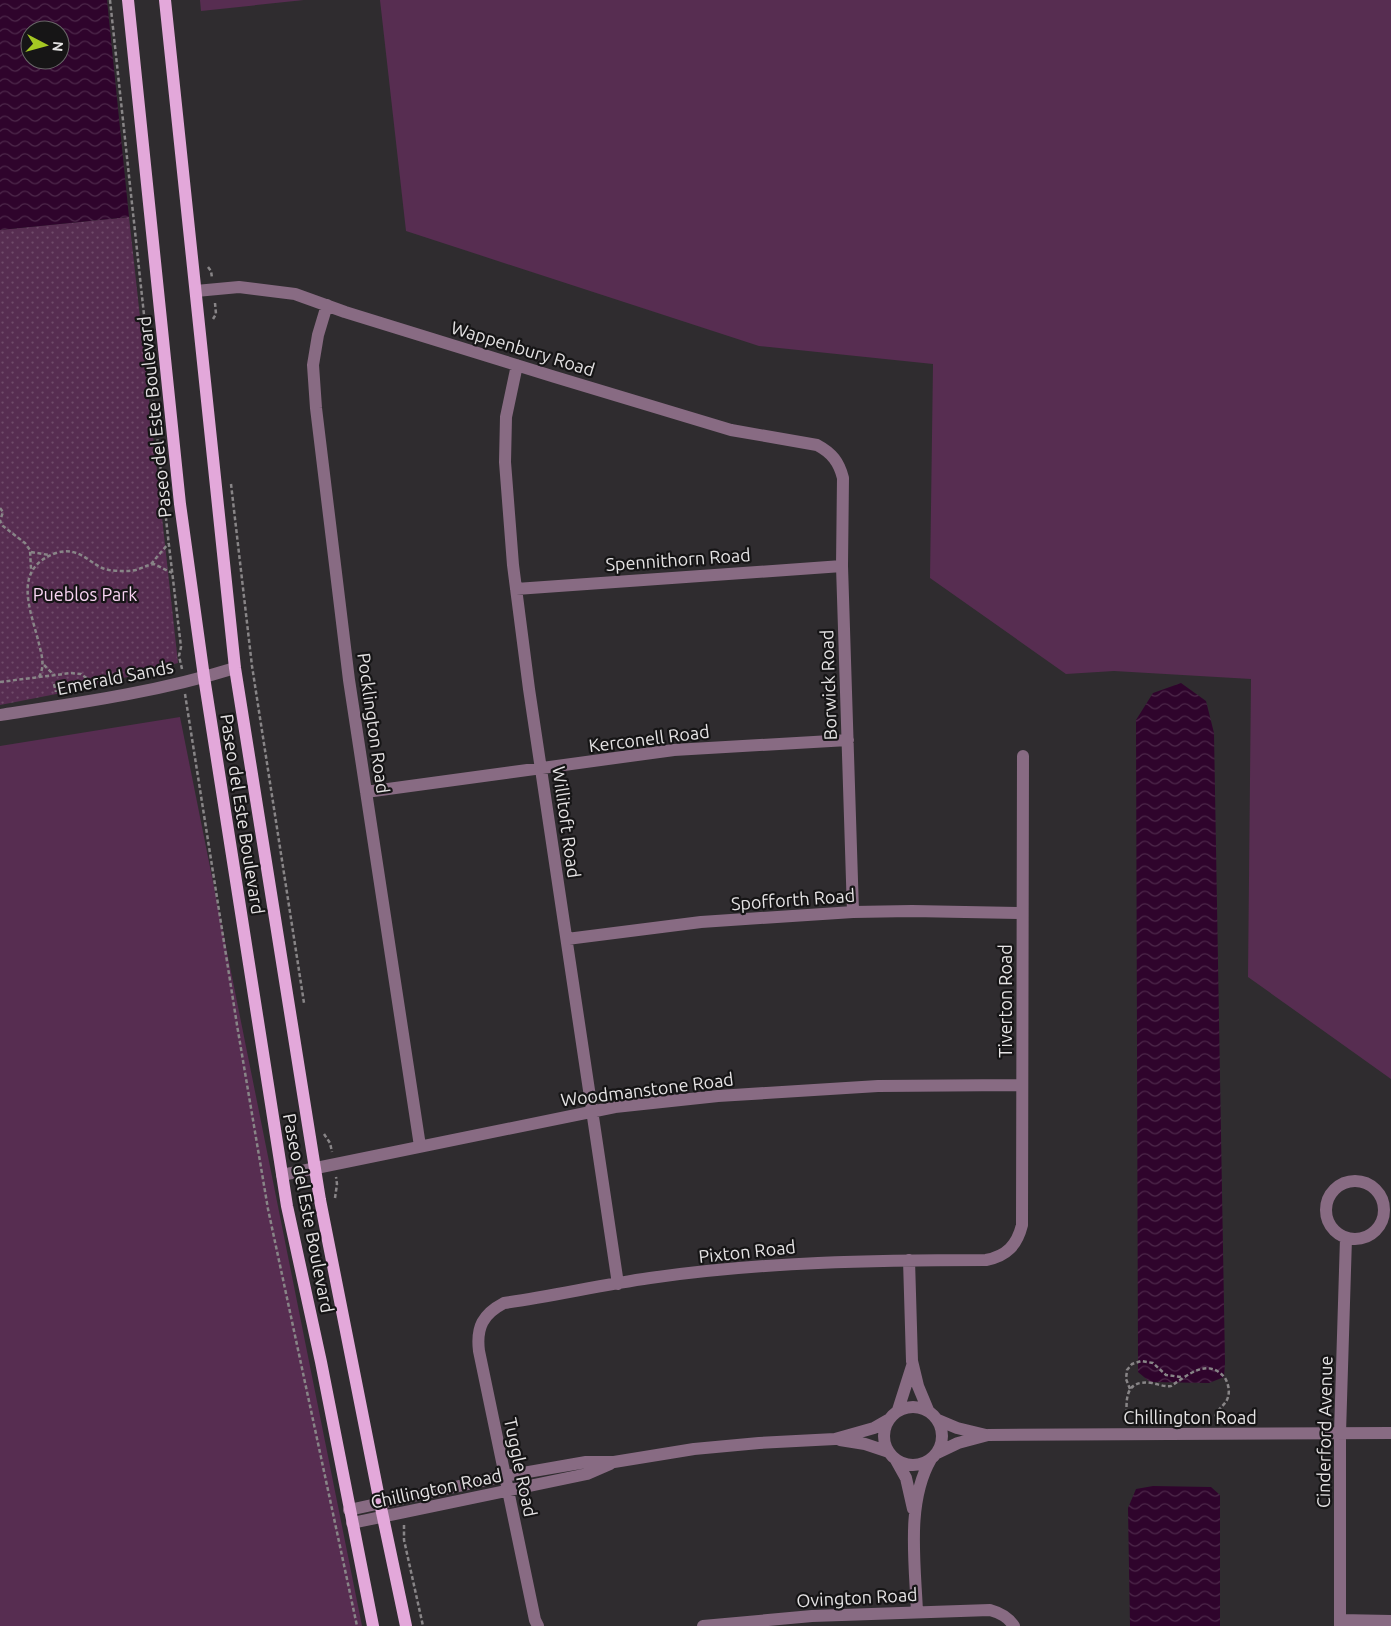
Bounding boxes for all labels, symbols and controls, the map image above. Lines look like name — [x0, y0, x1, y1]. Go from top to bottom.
north arrow — [20, 20, 70, 70]
text: N — [49, 40, 66, 52]
street label: Paseo del Este Boulevard — [133, 315, 175, 519]
street label: Wappenbury Road — [449, 317, 597, 379]
street label: Spennithorn Road — [605, 544, 751, 574]
park label: Pueblos Park — [33, 584, 137, 604]
street label: Borwick Road — [816, 629, 840, 741]
street label: Pocklington Road — [354, 651, 394, 795]
street label: Emerald Sands — [55, 656, 175, 698]
street label: Paseo del Este Boulevard — [217, 712, 269, 916]
street label: Kerconell Road — [587, 721, 711, 755]
street label: Willitoft Road — [549, 765, 585, 879]
street label: Spofforth Road — [730, 885, 856, 913]
street label: Tiverton Road — [995, 944, 1015, 1058]
street label: Woodmanstone Road — [559, 1068, 735, 1110]
street label: Paseo del Este Boulevard — [280, 1112, 338, 1314]
street label: Pixton Road — [697, 1236, 797, 1266]
street label: Cinderford Avenue — [1313, 1356, 1335, 1508]
street label: Chillington Road — [1123, 1407, 1257, 1427]
street label: Tuggle Road — [501, 1416, 541, 1518]
street label: Chillington Road — [369, 1464, 503, 1512]
street label: Ovington Road — [796, 1584, 918, 1610]

